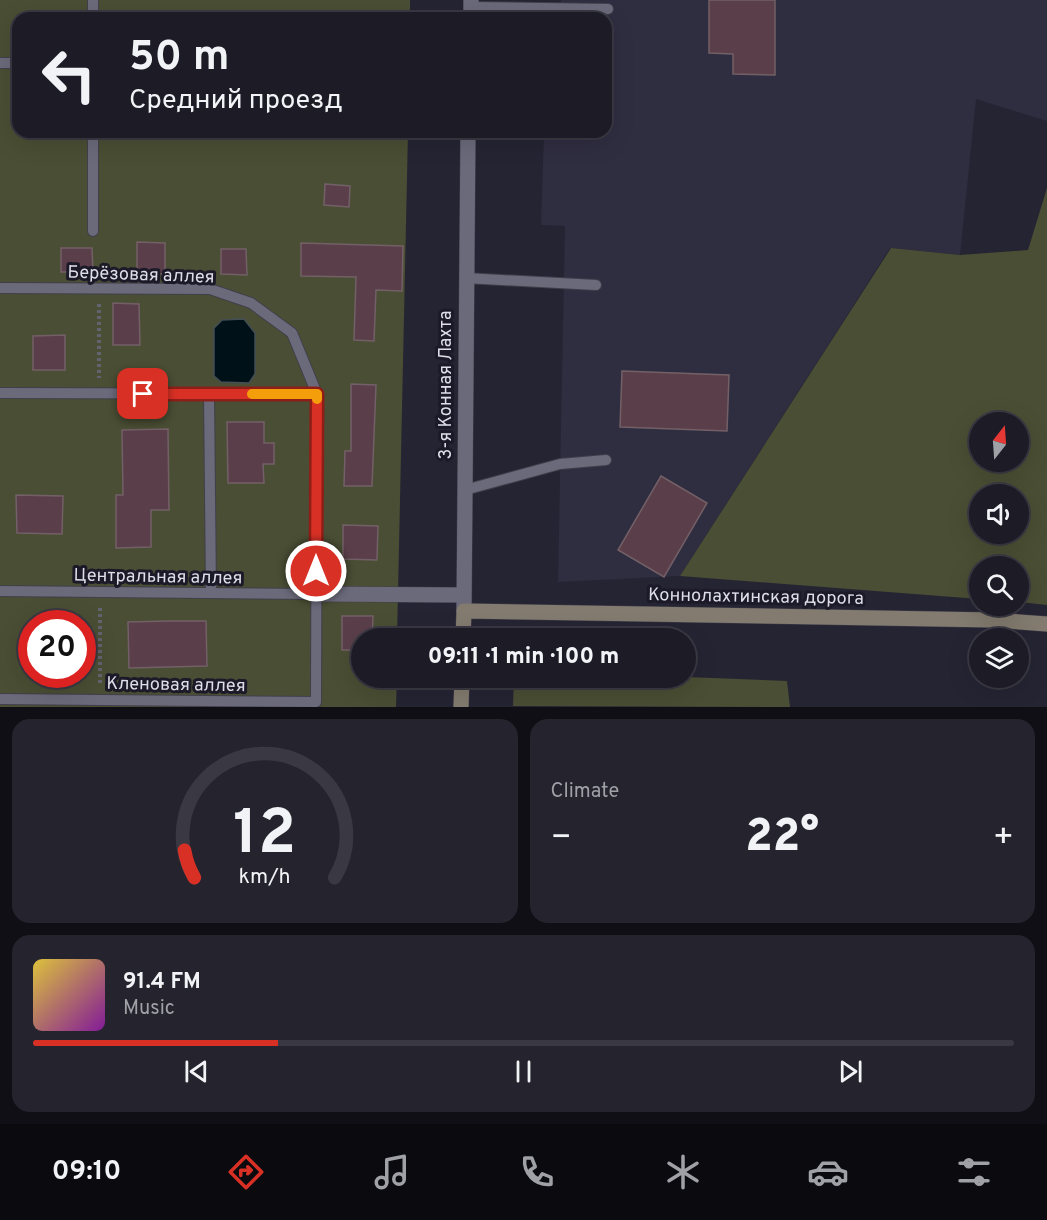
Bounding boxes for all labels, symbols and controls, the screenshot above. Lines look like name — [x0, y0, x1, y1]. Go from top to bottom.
text: 50 m — [129, 32, 230, 85]
icon: left — [30, 36, 108, 114]
text: Средний проезд — [129, 84, 343, 118]
street label: Берёзовая аллея — [67, 261, 215, 290]
street label: 3-я Конная Лахта — [435, 310, 458, 460]
pin — [117, 368, 168, 419]
icon: arrive — [126, 377, 159, 410]
north arrow — [969, 412, 1029, 472]
map controls — [969, 412, 1029, 688]
button: sound — [969, 484, 1029, 544]
position arrow — [284, 539, 348, 603]
button: search — [969, 556, 1029, 616]
street label: Центральная аллея — [73, 565, 242, 590]
street label: Коннолахтинская дорога — [648, 584, 864, 611]
speed limit sign: 20 — [18, 610, 96, 688]
button: layers — [969, 628, 1029, 688]
text: 09:11 · 1 min · 100 m — [428, 644, 619, 671]
street label: Кленовая аллея — [106, 673, 246, 698]
text: Climate — [551, 779, 619, 805]
text: 12 — [233, 797, 296, 876]
text: 22° — [745, 810, 819, 867]
text: − — [551, 818, 572, 860]
text: + — [993, 818, 1014, 860]
text: km/h — [239, 864, 291, 891]
text: 91.4 FM — [123, 969, 201, 996]
text: Music — [123, 996, 175, 1022]
icon: previous — [180, 1055, 213, 1088]
icon: pause — [507, 1055, 540, 1088]
icon: next — [834, 1055, 867, 1088]
icon: directions — [225, 1151, 267, 1193]
icon: music — [371, 1151, 413, 1193]
icon: phone — [516, 1151, 558, 1193]
icon: climate — [662, 1151, 704, 1193]
icon: car — [807, 1151, 849, 1193]
icon: filters — [953, 1151, 995, 1193]
text: 09:10 — [52, 1155, 121, 1189]

